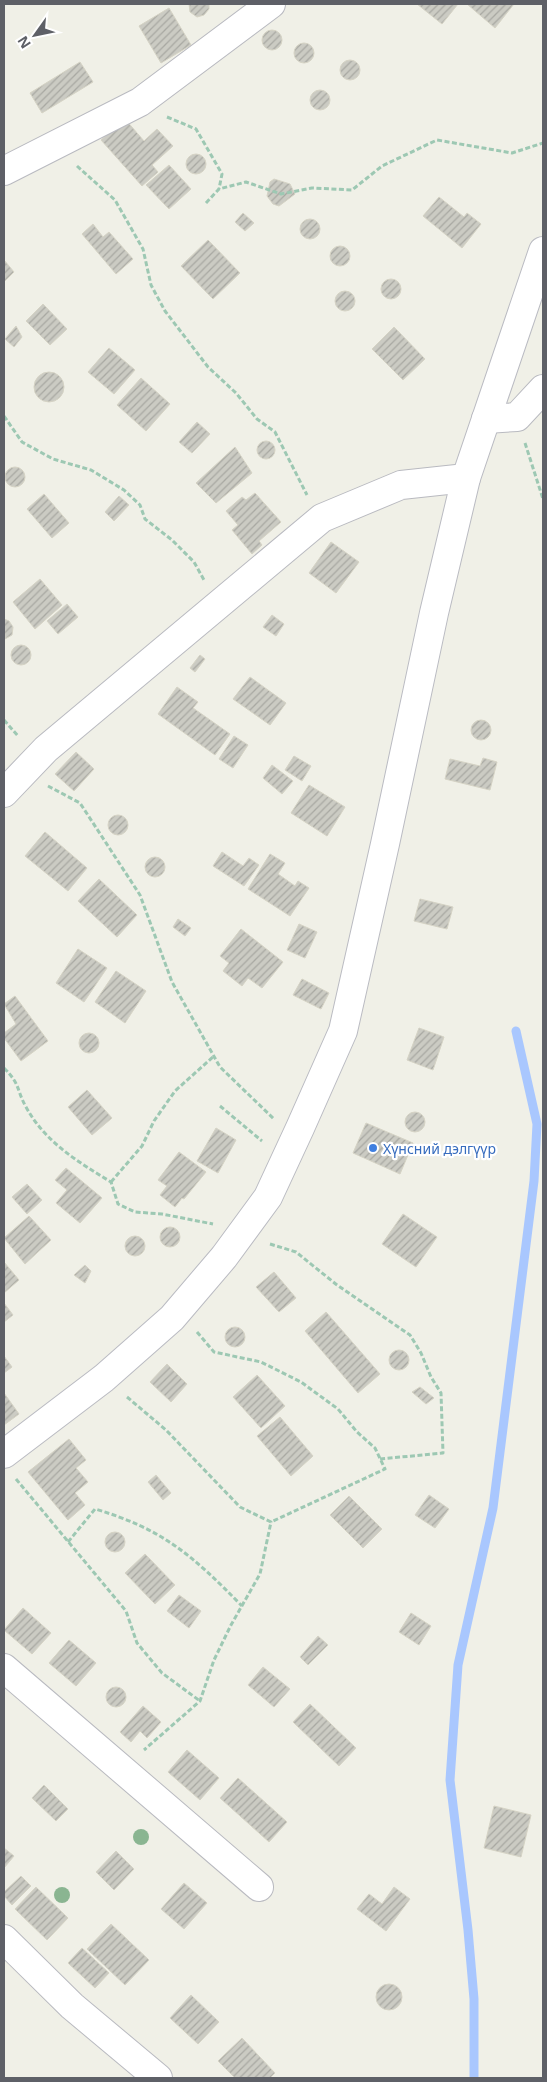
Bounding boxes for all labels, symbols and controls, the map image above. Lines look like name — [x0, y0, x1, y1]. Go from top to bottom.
north arrow — [10, 10, 60, 60]
text: N — [13, 32, 35, 52]
place label: Хүнсний дэлгүүр — [383, 1139, 496, 1158]
marker: Хүнсний дэлгүүр — [367, 1142, 379, 1154]

